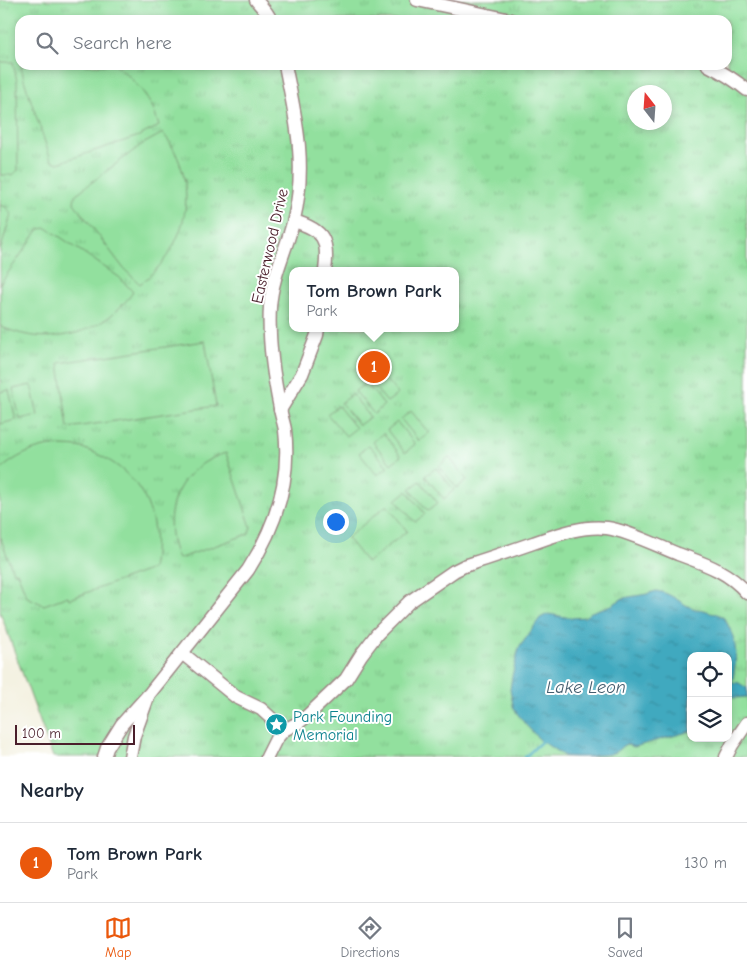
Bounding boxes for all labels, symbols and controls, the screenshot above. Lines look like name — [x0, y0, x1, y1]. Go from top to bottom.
search box — [15, 15, 732, 70]
icon: search — [33, 29, 61, 57]
text: Search here — [73, 32, 172, 54]
north arrow — [627, 85, 672, 130]
street label: Easterwood Drive — [248, 187, 292, 306]
popup — [289, 267, 459, 332]
text: Tom Brown Park — [307, 280, 441, 302]
text: Park — [307, 302, 337, 320]
pin: 1 — [358, 348, 390, 386]
your location — [323, 509, 349, 535]
map controls — [687, 652, 732, 742]
button: locate — [687, 652, 732, 697]
water label: Lake Leon — [546, 677, 626, 698]
button: layers — [687, 697, 732, 742]
place label: Park Founding Memorial — [293, 708, 392, 744]
place icon: Park Founding Memorial — [265, 713, 289, 737]
scale bar — [15, 722, 135, 745]
text: 100 m — [22, 725, 61, 742]
text: Nearby — [20, 778, 84, 802]
text: Tom Brown Park — [67, 843, 202, 865]
text: 1 — [33, 854, 39, 872]
text: 130 m — [684, 854, 727, 872]
text: Park — [67, 865, 98, 883]
tab: Map — [104, 914, 132, 961]
tab: Directions — [340, 914, 400, 961]
tab: Saved — [608, 914, 643, 961]

